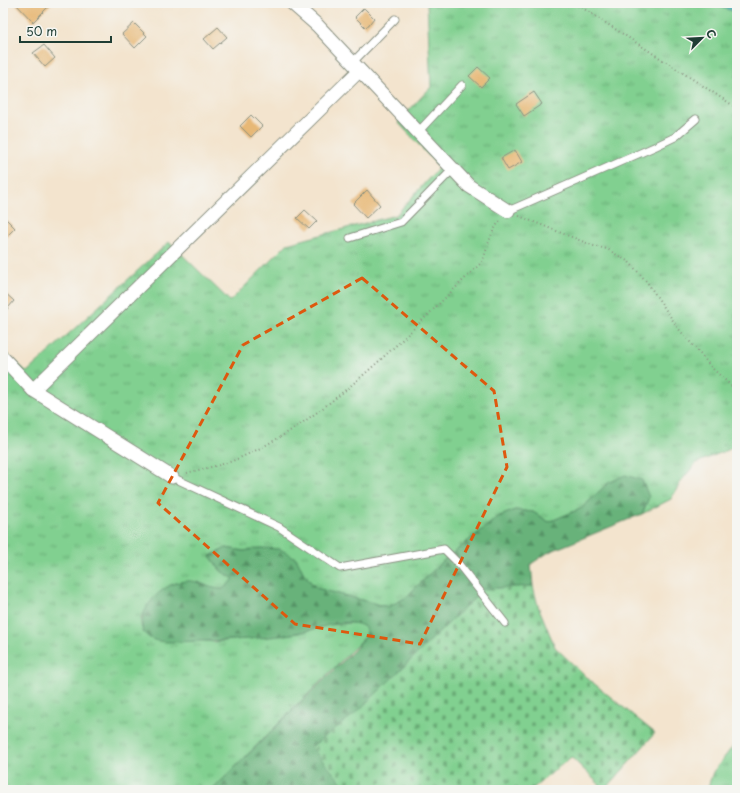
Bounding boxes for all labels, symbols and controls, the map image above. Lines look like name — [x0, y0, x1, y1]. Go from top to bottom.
scale bar — [20, 18, 111, 44]
north arrow — [682, 18, 722, 58]
text: 50 m — [26, 22, 57, 40]
text: С — [702, 26, 721, 41]

